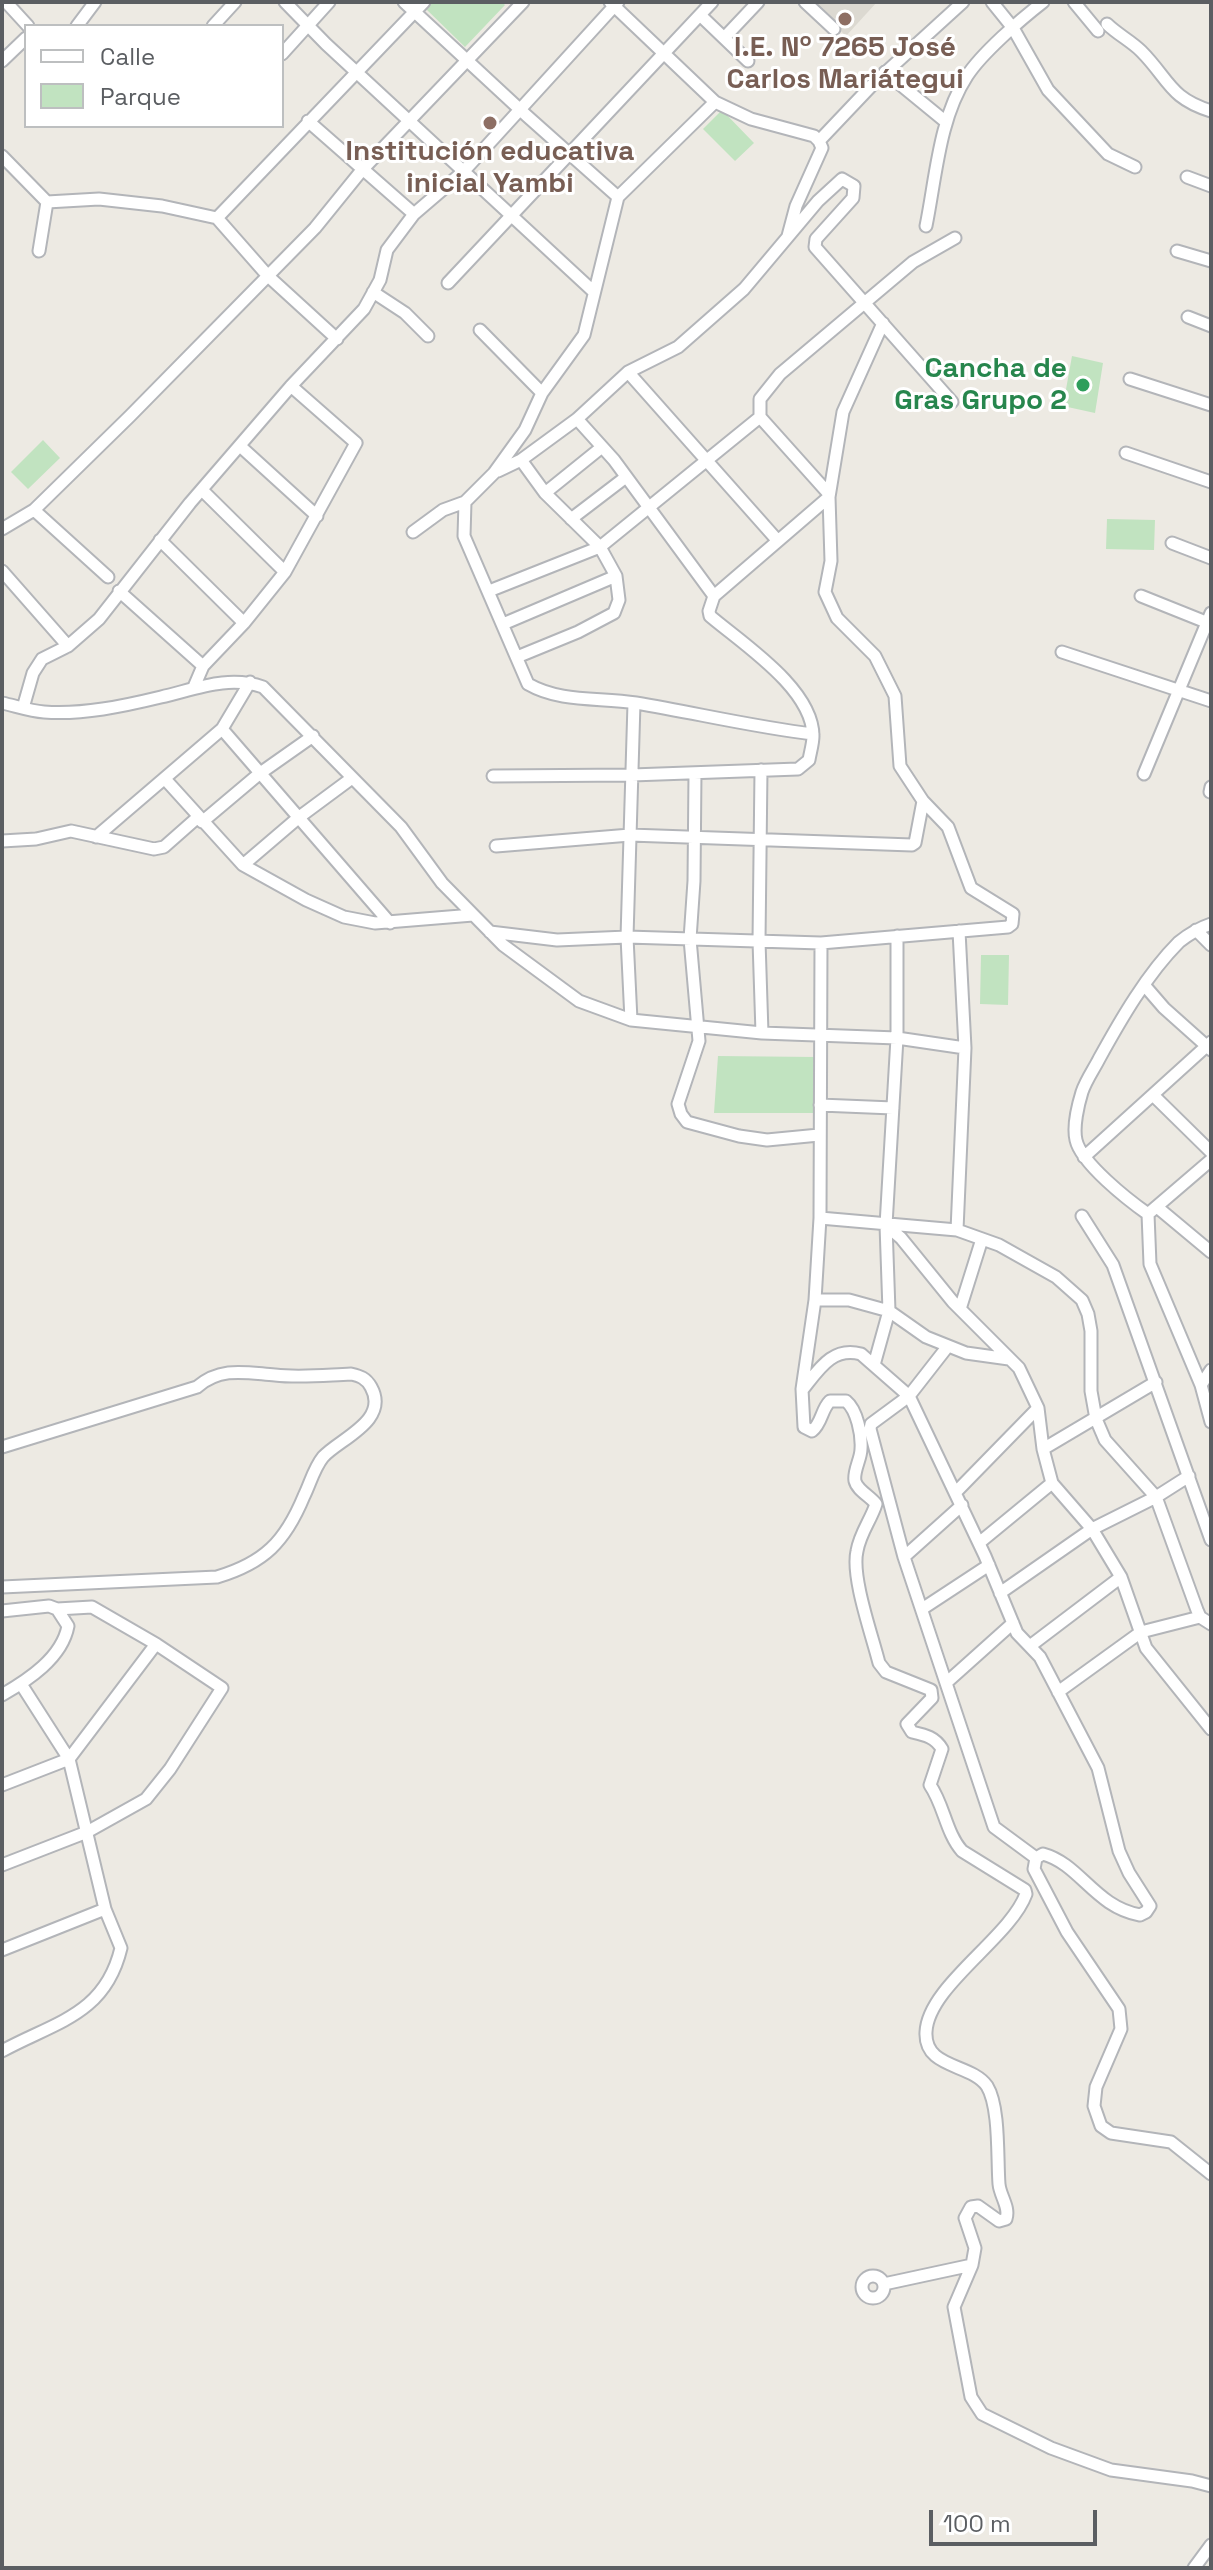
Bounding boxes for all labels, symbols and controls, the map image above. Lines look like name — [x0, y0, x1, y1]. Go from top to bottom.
marker: I.E. Nº 7265 José Carlos Mariátegui — [836, 10, 854, 28]
legend — [24, 24, 284, 128]
place label: I.E. Nº 7265 José Carlos Mariátegui — [726, 31, 964, 97]
text: Calle — [100, 41, 155, 72]
text: Parque — [100, 81, 181, 112]
marker: Institución educativa inicial Yambi — [481, 114, 499, 132]
place label: Institución educativa inicial Yambi — [346, 135, 634, 201]
place label: Cancha de Gras Grupo 2 — [894, 352, 1067, 418]
marker: Cancha de Gras Grupo 2 — [1074, 376, 1092, 394]
scale bar — [933, 2494, 1101, 2544]
text: 100 m — [943, 2508, 1011, 2539]

